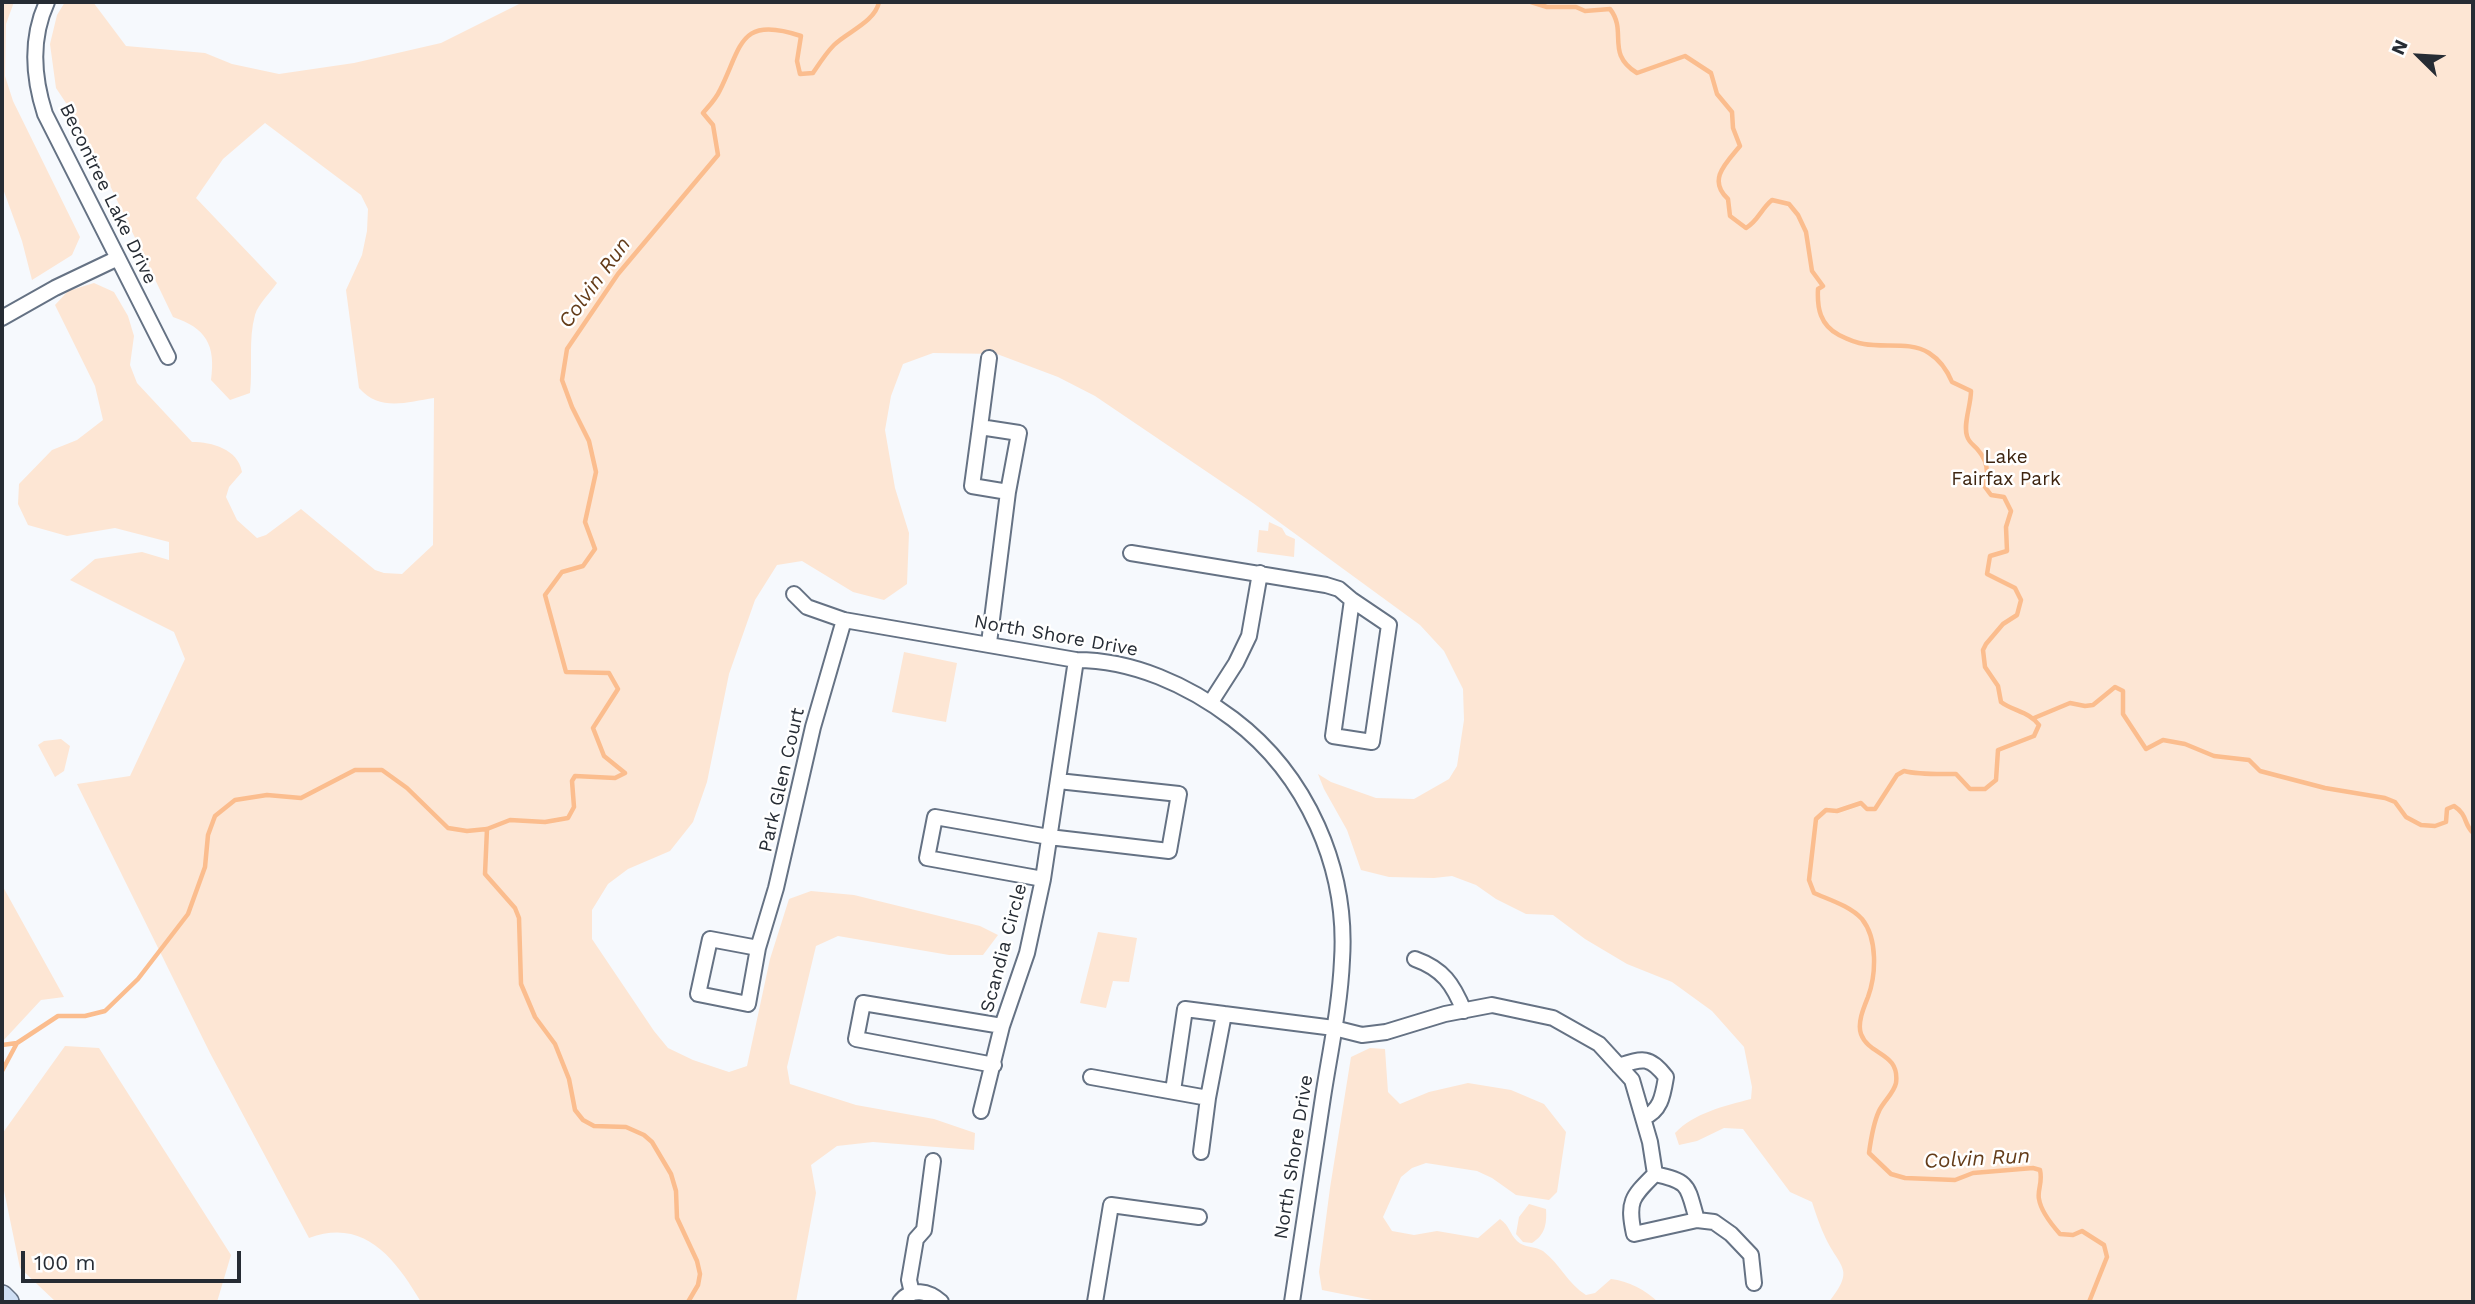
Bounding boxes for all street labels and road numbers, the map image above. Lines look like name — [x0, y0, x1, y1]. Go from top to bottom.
street label: Becontree Lake Drive — [54, 100, 162, 288]
street label: North Shore Drive — [972, 610, 1140, 662]
street label: Park Glen Court — [754, 706, 810, 854]
street label: Scandia Circle — [976, 881, 1032, 1015]
street label: North Shore Drive — [1270, 1073, 1318, 1241]

